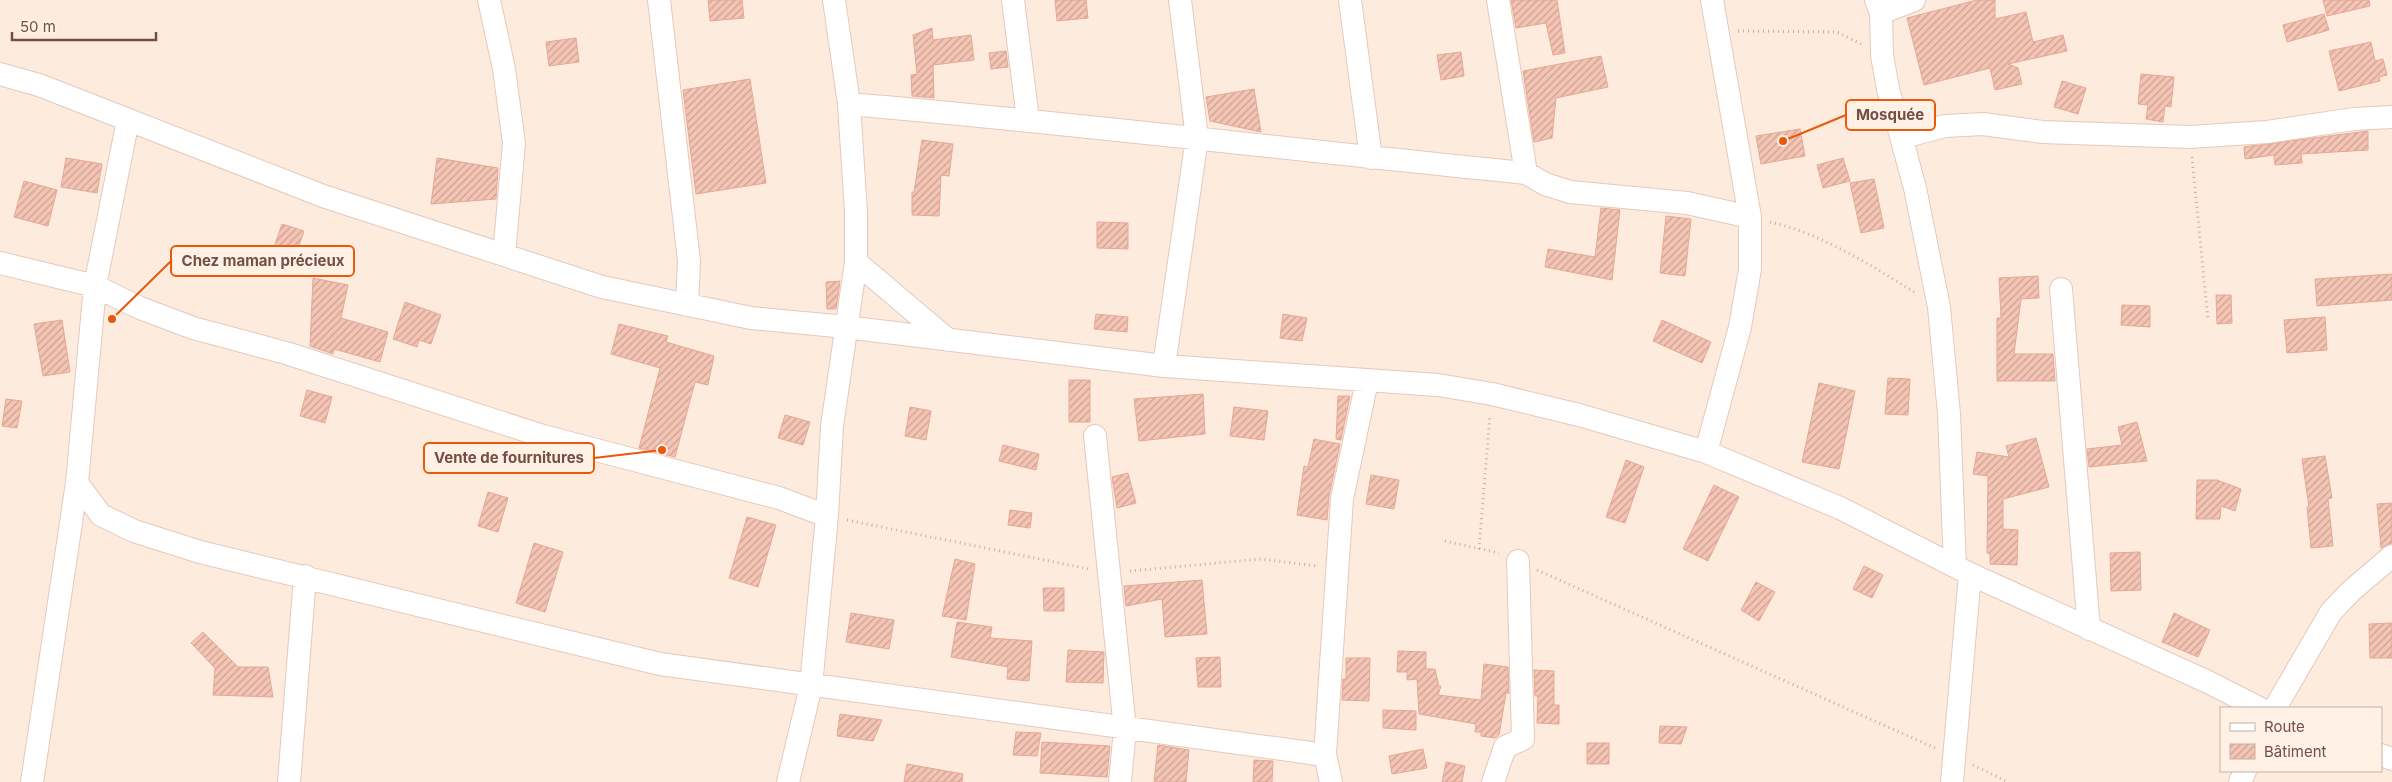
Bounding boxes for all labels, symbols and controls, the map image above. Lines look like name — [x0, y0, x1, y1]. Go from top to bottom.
scale bar — [12, 10, 156, 42]
text: 50 m — [20, 17, 56, 36]
callout: Mosquée — [1846, 100, 1935, 130]
text: Mosquée — [1856, 105, 1924, 124]
callout: Chez maman précieux — [171, 246, 354, 276]
text: Chez maman précieux — [182, 251, 345, 270]
callout: Vente de fournitures — [424, 443, 594, 473]
text: Vente de fournitures — [434, 448, 584, 467]
legend — [2220, 707, 2382, 772]
text: Route — [2264, 717, 2305, 736]
text: Bâtiment — [2264, 742, 2327, 761]

